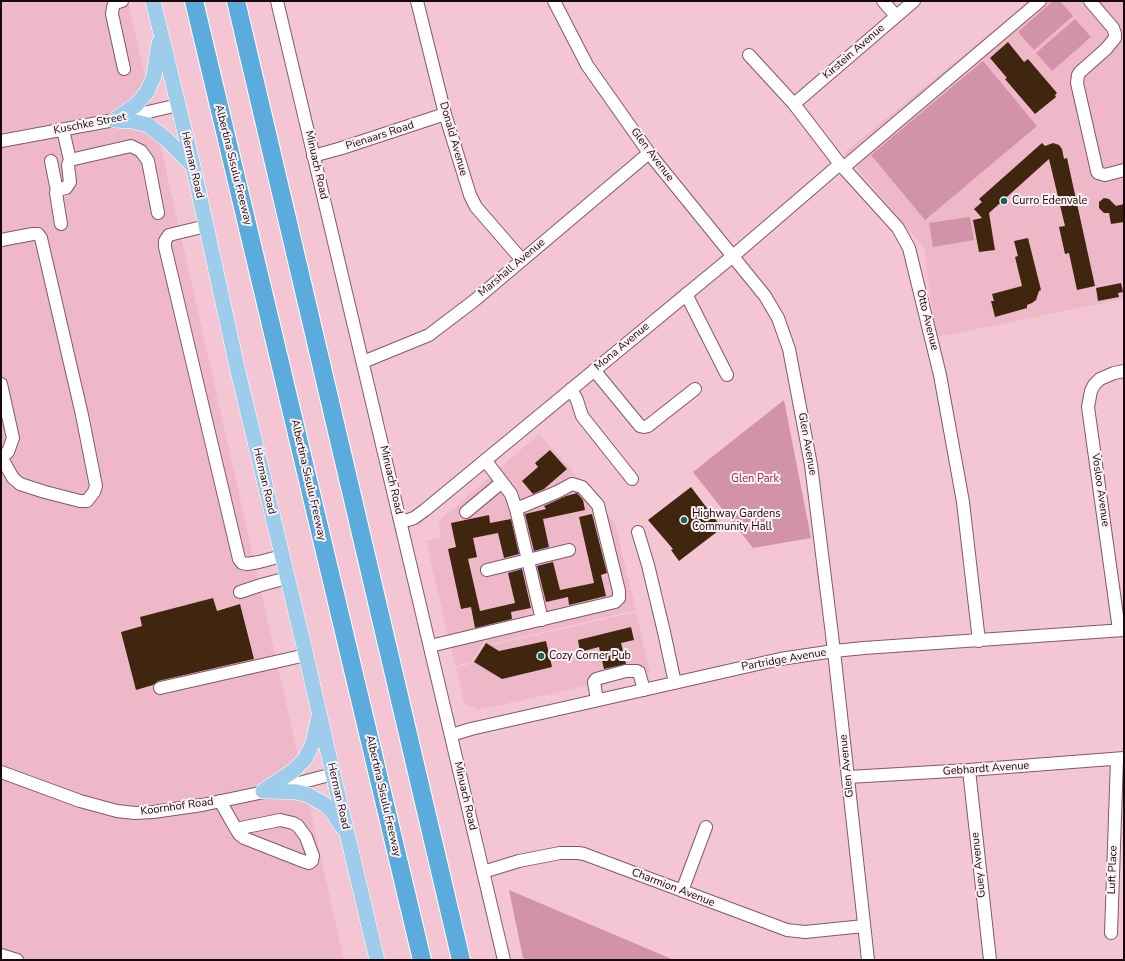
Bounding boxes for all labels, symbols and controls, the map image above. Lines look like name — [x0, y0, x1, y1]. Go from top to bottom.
street label: Kirstein Avenue — [821, 22, 887, 82]
street label: Donald Avenue — [436, 101, 470, 177]
street label: Albertina Sisulu Freeway — [212, 103, 254, 227]
street label: Kuschke Street — [53, 110, 127, 138]
street label: Pienaars Road — [344, 119, 416, 153]
street label: Glen Avenue — [628, 126, 676, 184]
street label: Minuach Road — [302, 129, 330, 201]
street label: Herman Road — [178, 130, 206, 200]
place label: Curro Edenvale — [1012, 194, 1087, 208]
marker: Curro Edenvale — [999, 196, 1009, 206]
street label: Marshall Avenue — [476, 236, 548, 300]
street label: Otto Avenue — [913, 288, 941, 352]
street label: Mona Avenue — [592, 320, 652, 374]
street label: Glen Avenue — [795, 412, 819, 476]
street label: Albertina Sisulu Freeway — [288, 418, 328, 542]
street label: Minuach Road — [377, 444, 405, 516]
street label: Herman Road — [250, 446, 278, 516]
street label: Vosloo Avenue — [1088, 452, 1112, 528]
park label: Glen Park — [731, 472, 779, 486]
place label: Highway Gardens Community Hall — [692, 507, 780, 533]
marker: Highway Gardens Community Hall — [679, 515, 689, 525]
street label: Partridge Avenue — [740, 646, 828, 674]
place label: Cozy Corner Pub — [549, 649, 631, 663]
marker: Cozy Corner Pub — [536, 651, 546, 661]
street label: Albertina Sisulu Freeway — [363, 734, 403, 858]
street label: Glen Avenue — [837, 734, 857, 798]
street label: Gebhardt Avenue — [942, 759, 1030, 779]
street label: Minuach Road — [451, 760, 479, 832]
street label: Herman Road — [324, 761, 352, 831]
street label: Koornhof Road — [140, 795, 214, 819]
street label: Guey Avenue — [969, 832, 989, 898]
street label: Luft Place — [1106, 845, 1120, 895]
street label: Charmion Avenue — [630, 866, 716, 910]

